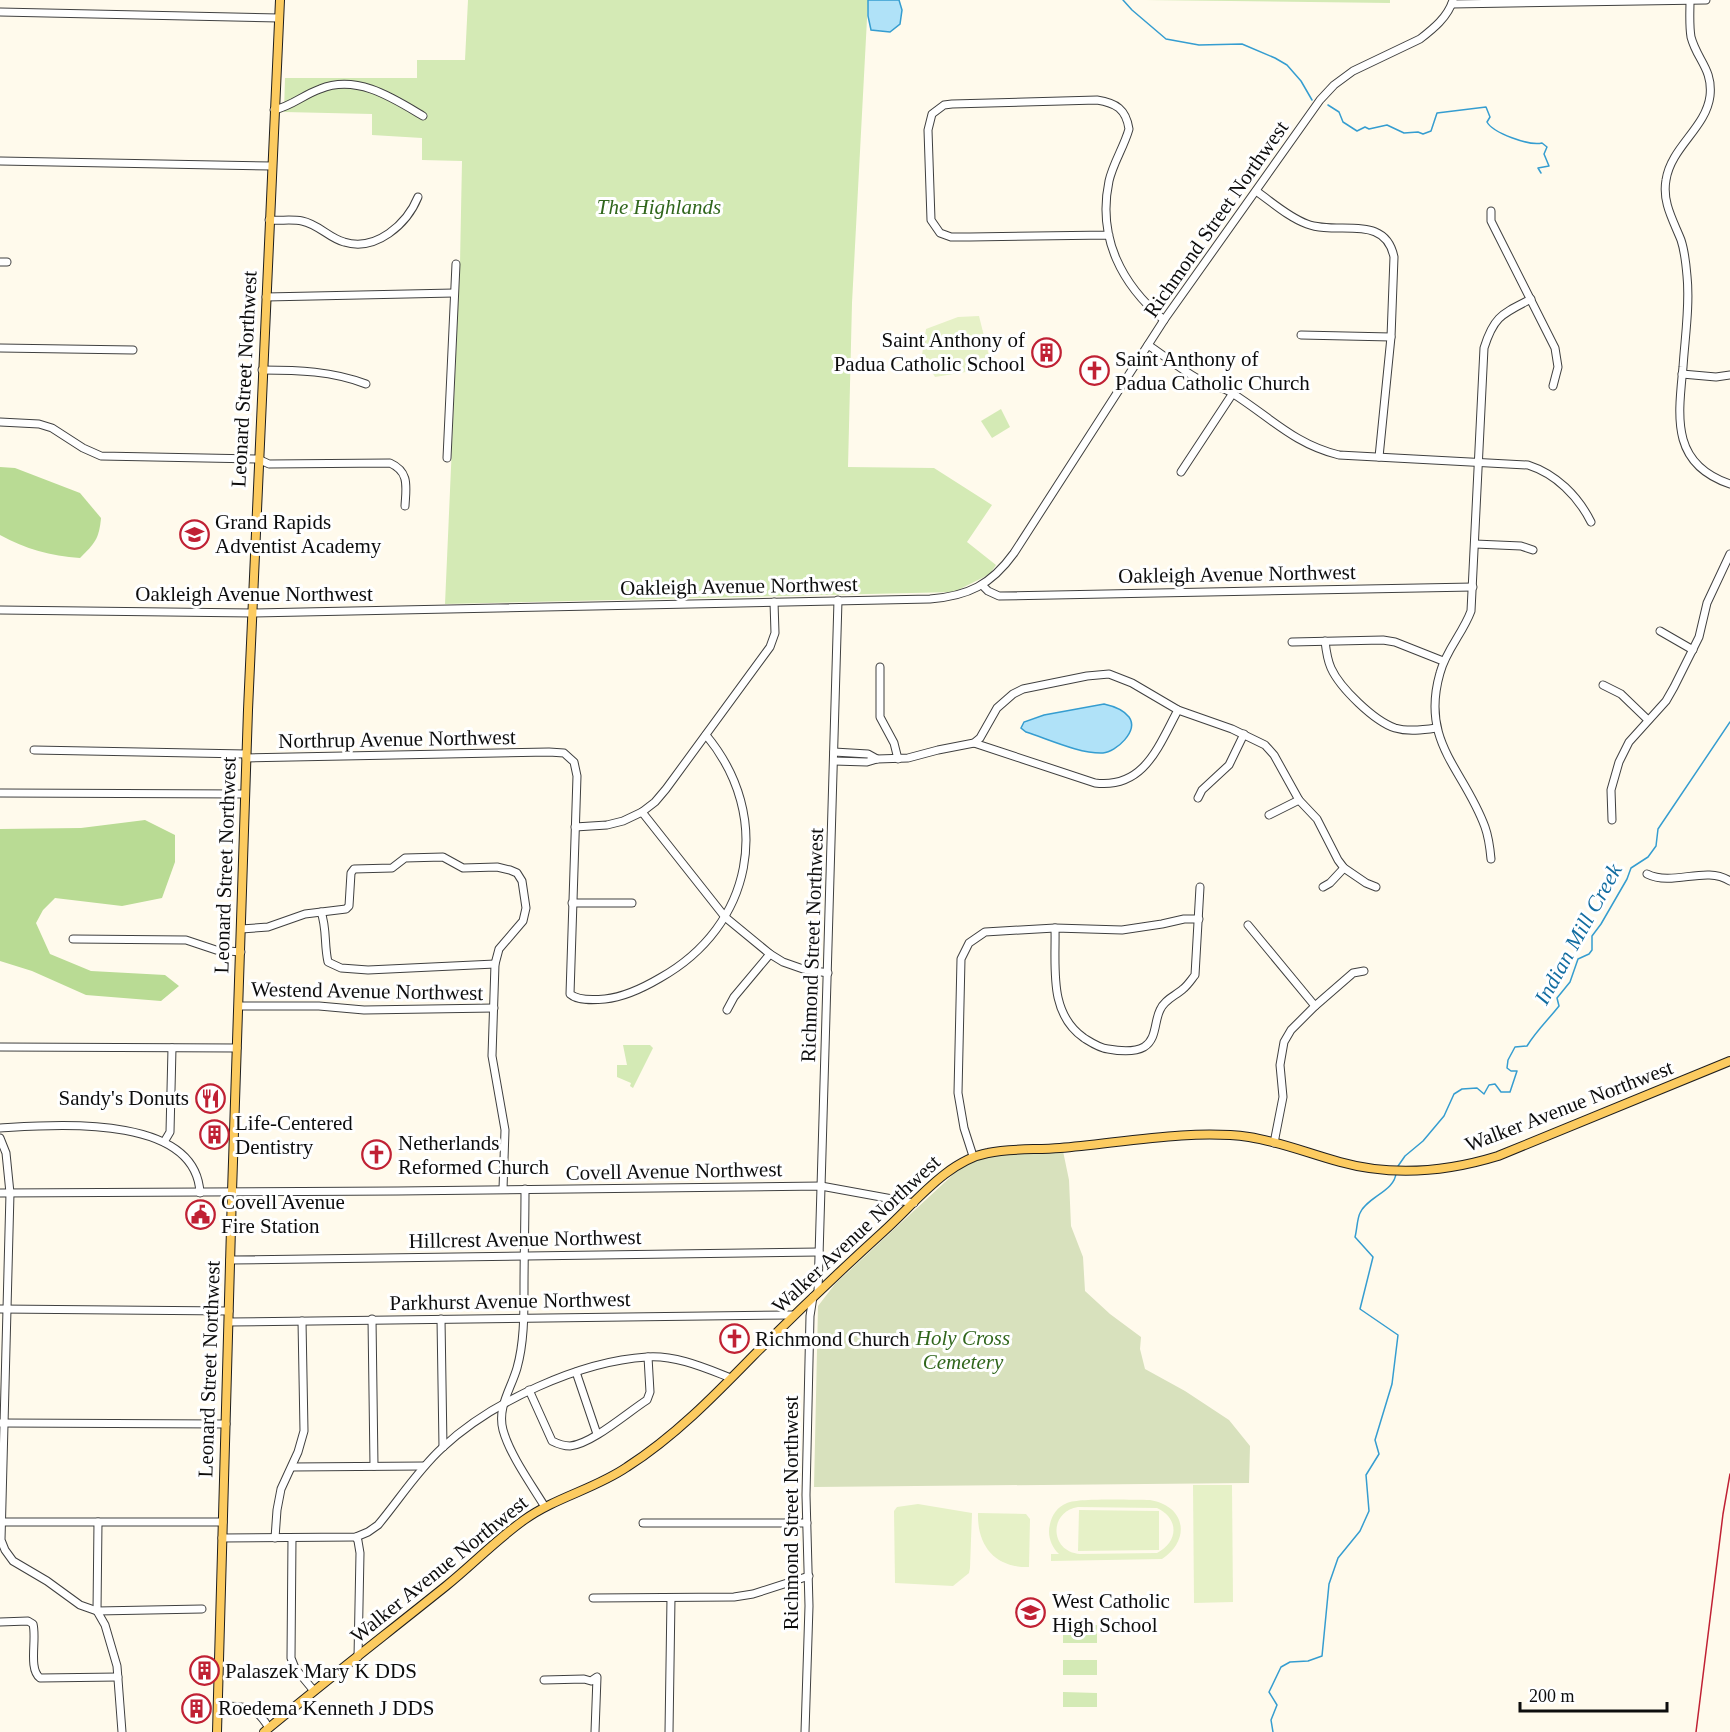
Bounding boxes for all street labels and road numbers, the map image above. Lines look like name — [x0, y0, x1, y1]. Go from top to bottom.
street label: Richmond Street Northwest — [1139, 116, 1293, 322]
street label: Leonard Street Northwest — [226, 270, 262, 488]
street label: Oakleigh Avenue Northwest — [1118, 560, 1356, 588]
street label: Oakleigh Avenue Northwest — [620, 572, 858, 600]
street label: Oakleigh Avenue Northwest — [135, 582, 373, 606]
street label: Northrup Avenue Northwest — [278, 725, 516, 753]
street label: Leonard Street Northwest — [209, 756, 241, 974]
street label: Richmond Street Northwest — [796, 827, 828, 1063]
street label: Westend Avenue Northwest — [251, 977, 484, 1005]
street label: Walker Avenue Northwest — [1462, 1055, 1676, 1157]
street label: Walker Avenue Northwest — [767, 1150, 945, 1318]
street label: Covell Avenue Northwest — [566, 1157, 783, 1185]
street label: Hillcrest Avenue Northwest — [408, 1225, 642, 1253]
street label: Leonard Street Northwest — [193, 1260, 225, 1478]
street label: Parkhurst Avenue Northwest — [389, 1287, 631, 1315]
street label: Richmond Street Northwest — [779, 1396, 803, 1630]
street label: Walker Avenue Northwest — [346, 1490, 532, 1648]

